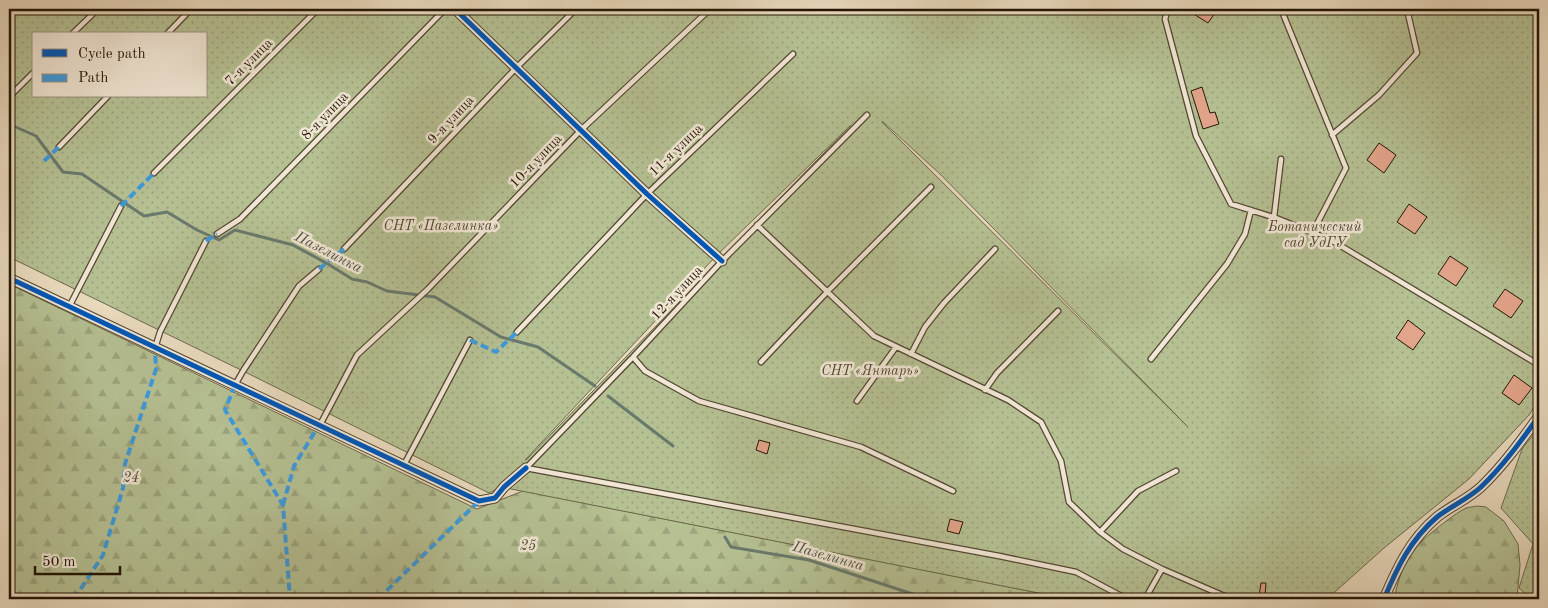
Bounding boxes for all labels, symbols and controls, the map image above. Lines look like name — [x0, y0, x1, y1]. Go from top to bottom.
legend — [32, 32, 208, 98]
street label: 7-я улица — [223, 36, 275, 88]
text: Cycle path — [78, 47, 146, 62]
text: Path — [78, 71, 108, 86]
street label: 8-я улица — [299, 89, 351, 143]
street label: 9-я улица — [425, 93, 477, 147]
street label: 11-я улица — [647, 121, 706, 179]
street label: 10-я улица — [507, 131, 565, 190]
park label: СНТ «Пазелинка» — [384, 219, 498, 233]
park label: Ботанический сад УдГУ — [1267, 220, 1362, 250]
water label: Пазелинка — [291, 229, 364, 276]
street label: 12-я улица — [649, 263, 706, 323]
park label: СНТ «Янтарь» — [821, 364, 919, 379]
park label: 24 — [123, 471, 139, 485]
park label: 25 — [520, 538, 537, 553]
water label: Пазелинка — [790, 539, 865, 574]
scale bar — [35, 543, 120, 575]
text: 50 m — [42, 555, 76, 570]

